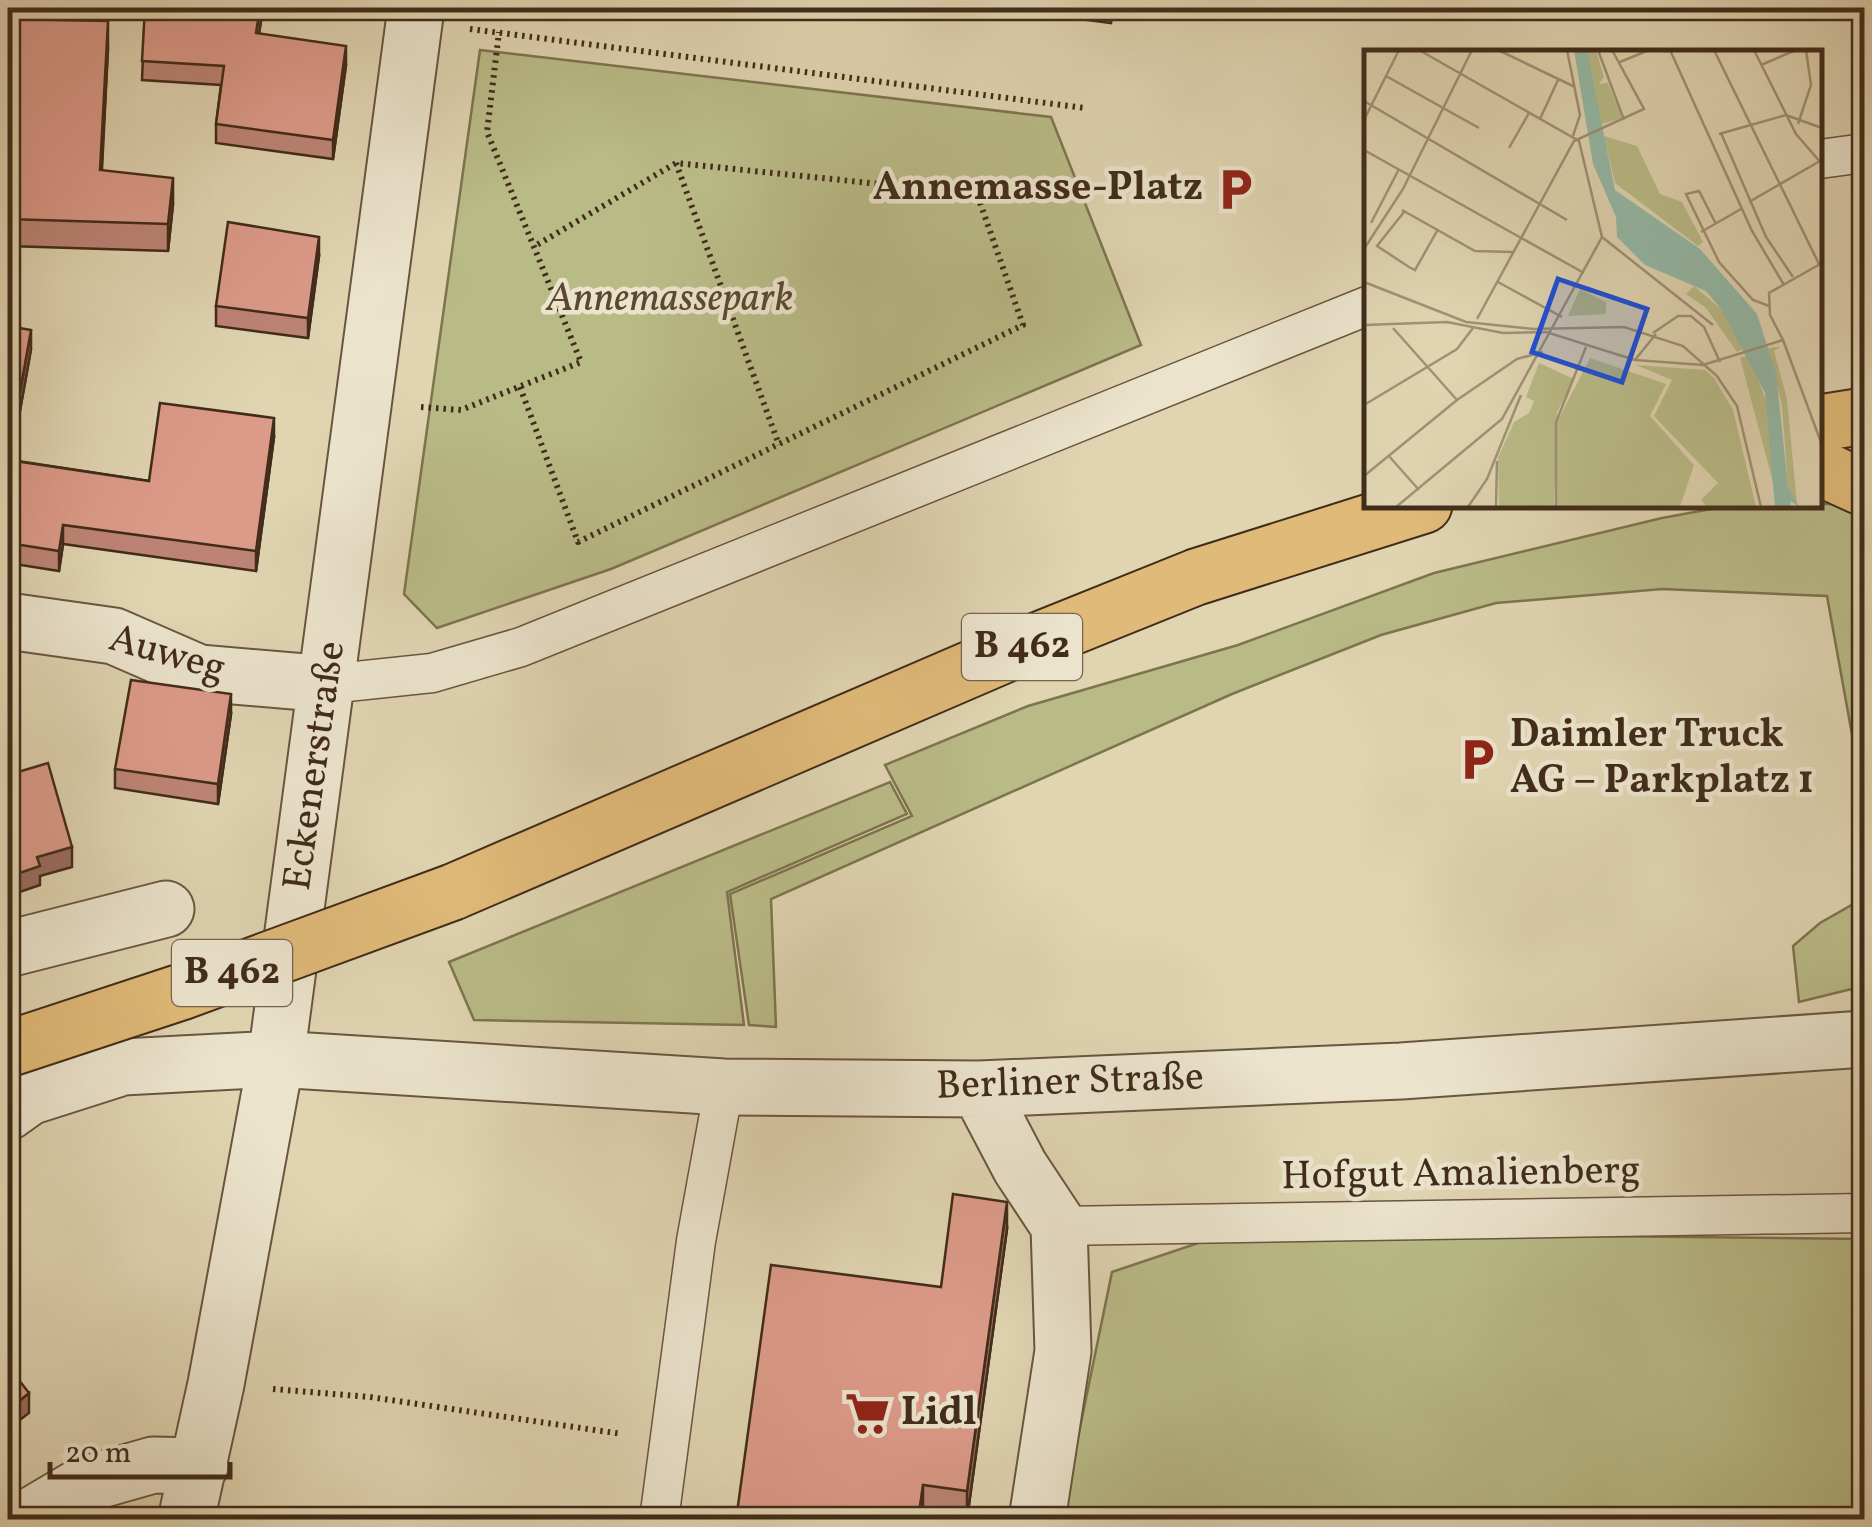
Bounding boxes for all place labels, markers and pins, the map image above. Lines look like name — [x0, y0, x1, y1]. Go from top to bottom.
place label: Annemasse-Platz — [873, 161, 1203, 217]
parking icon: Annemasse-Platz — [1212, 165, 1260, 213]
place label: Daimler Truck AG − Parkplatz 1 — [1510, 708, 1814, 810]
parking icon: Daimler Truck AG − Parkplatz 1 — [1453, 735, 1501, 783]
place label: Lidl — [901, 1386, 977, 1442]
supermarket icon: Lidl — [844, 1390, 892, 1438]

